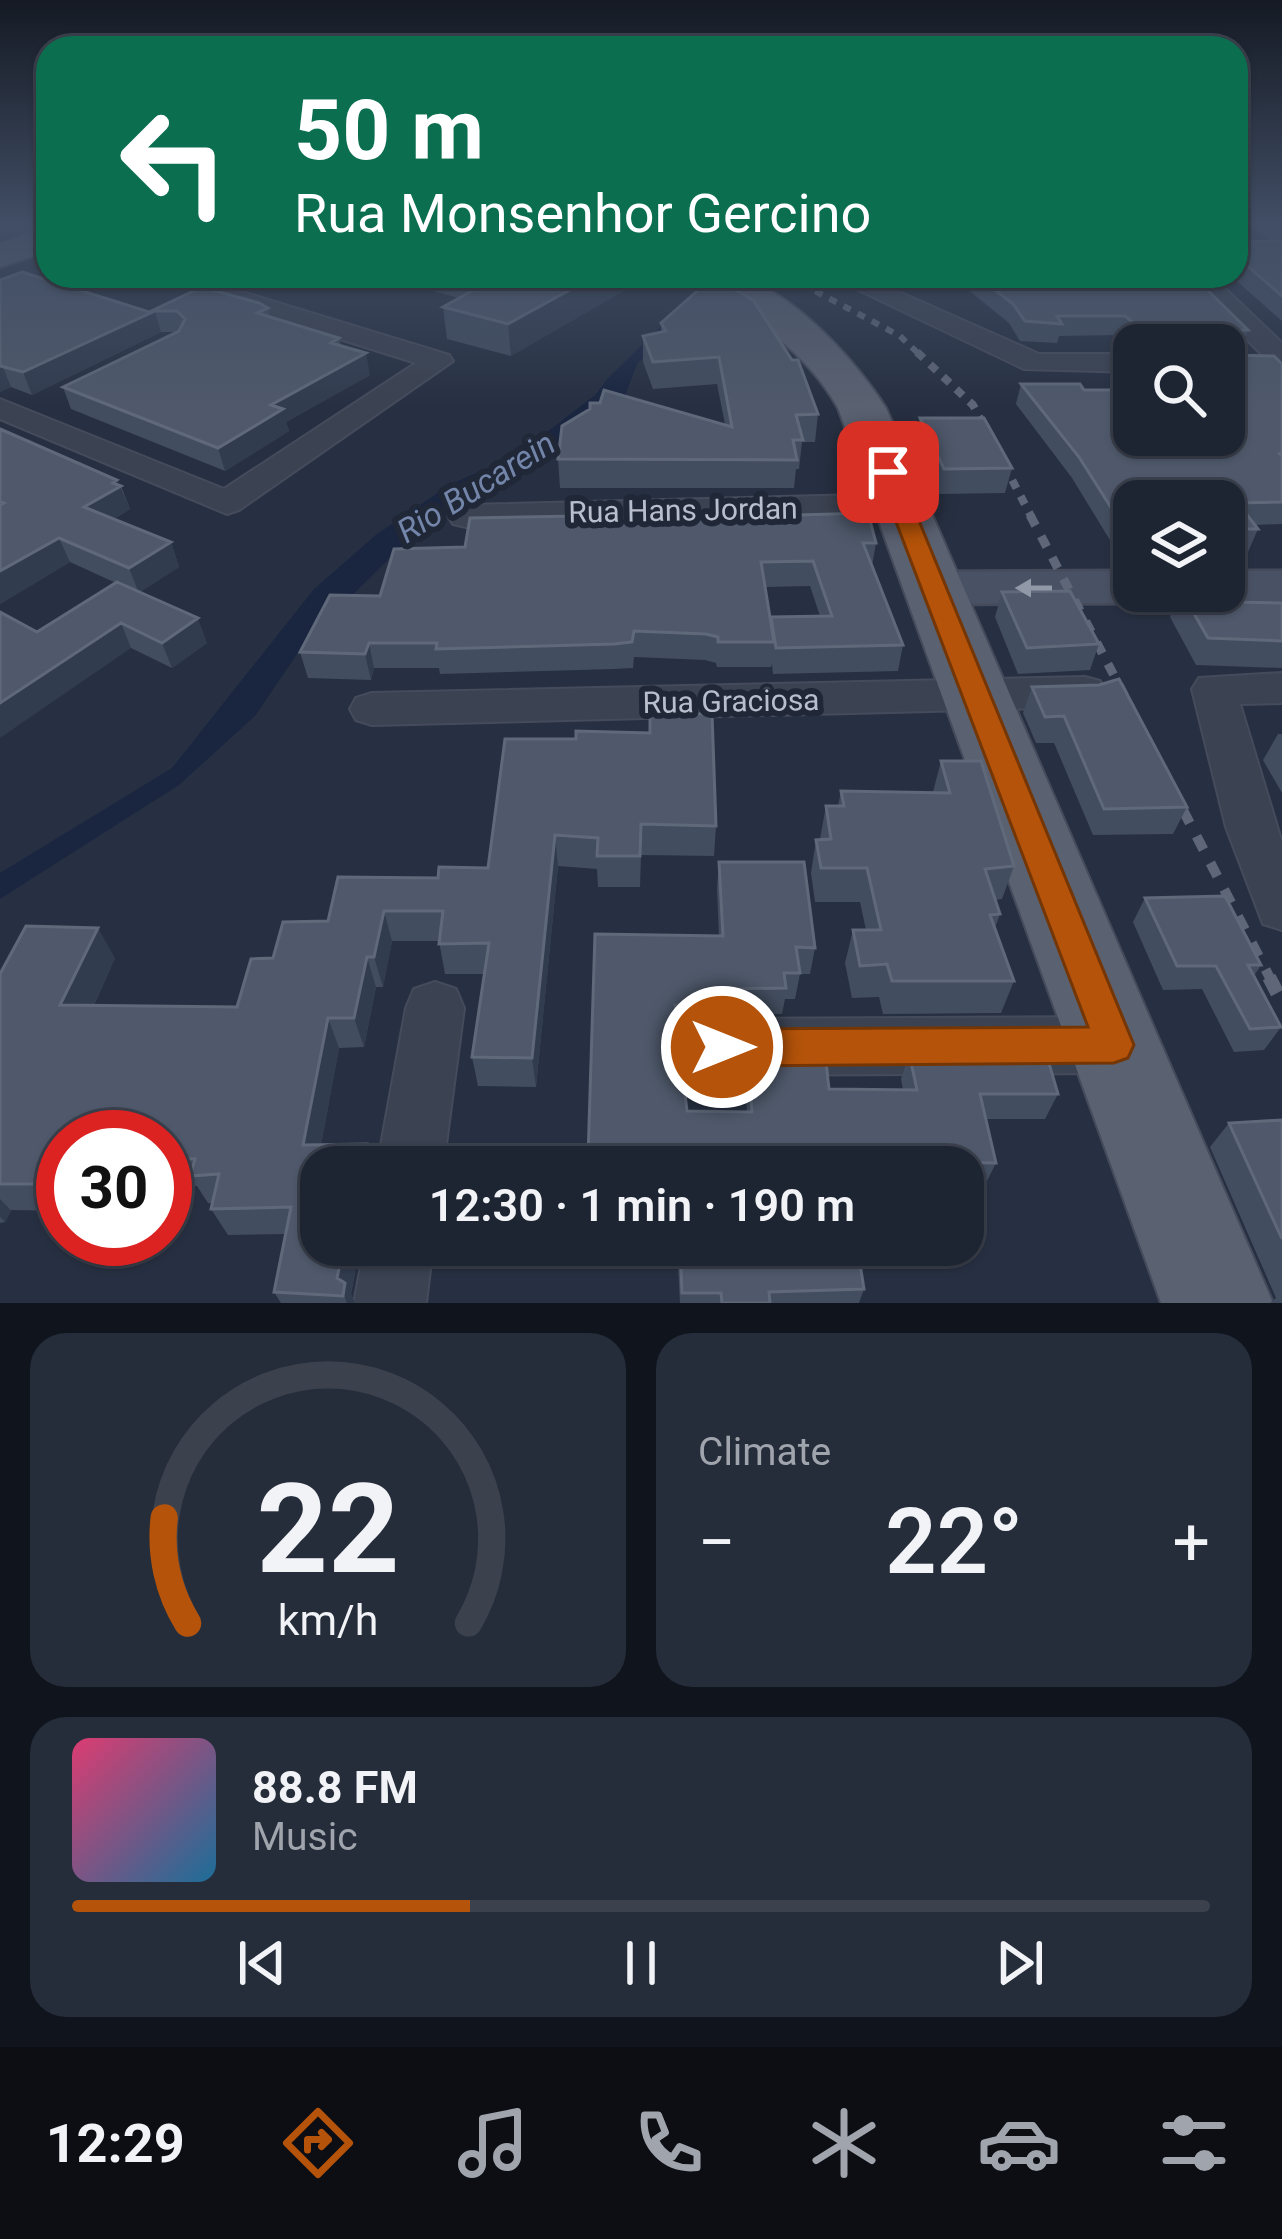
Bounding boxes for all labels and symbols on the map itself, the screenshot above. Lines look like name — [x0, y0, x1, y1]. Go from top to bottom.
pin — [837, 421, 939, 523]
water label: Rio Bucarein — [390, 423, 562, 551]
street label: Rua Hans Jordan — [568, 491, 798, 529]
one-way arrow — [1014, 578, 1052, 598]
street label: Rua Graciosa — [642, 682, 820, 720]
position arrow — [659, 984, 785, 1110]
speed limit sign: 30 — [36, 1110, 192, 1266]

